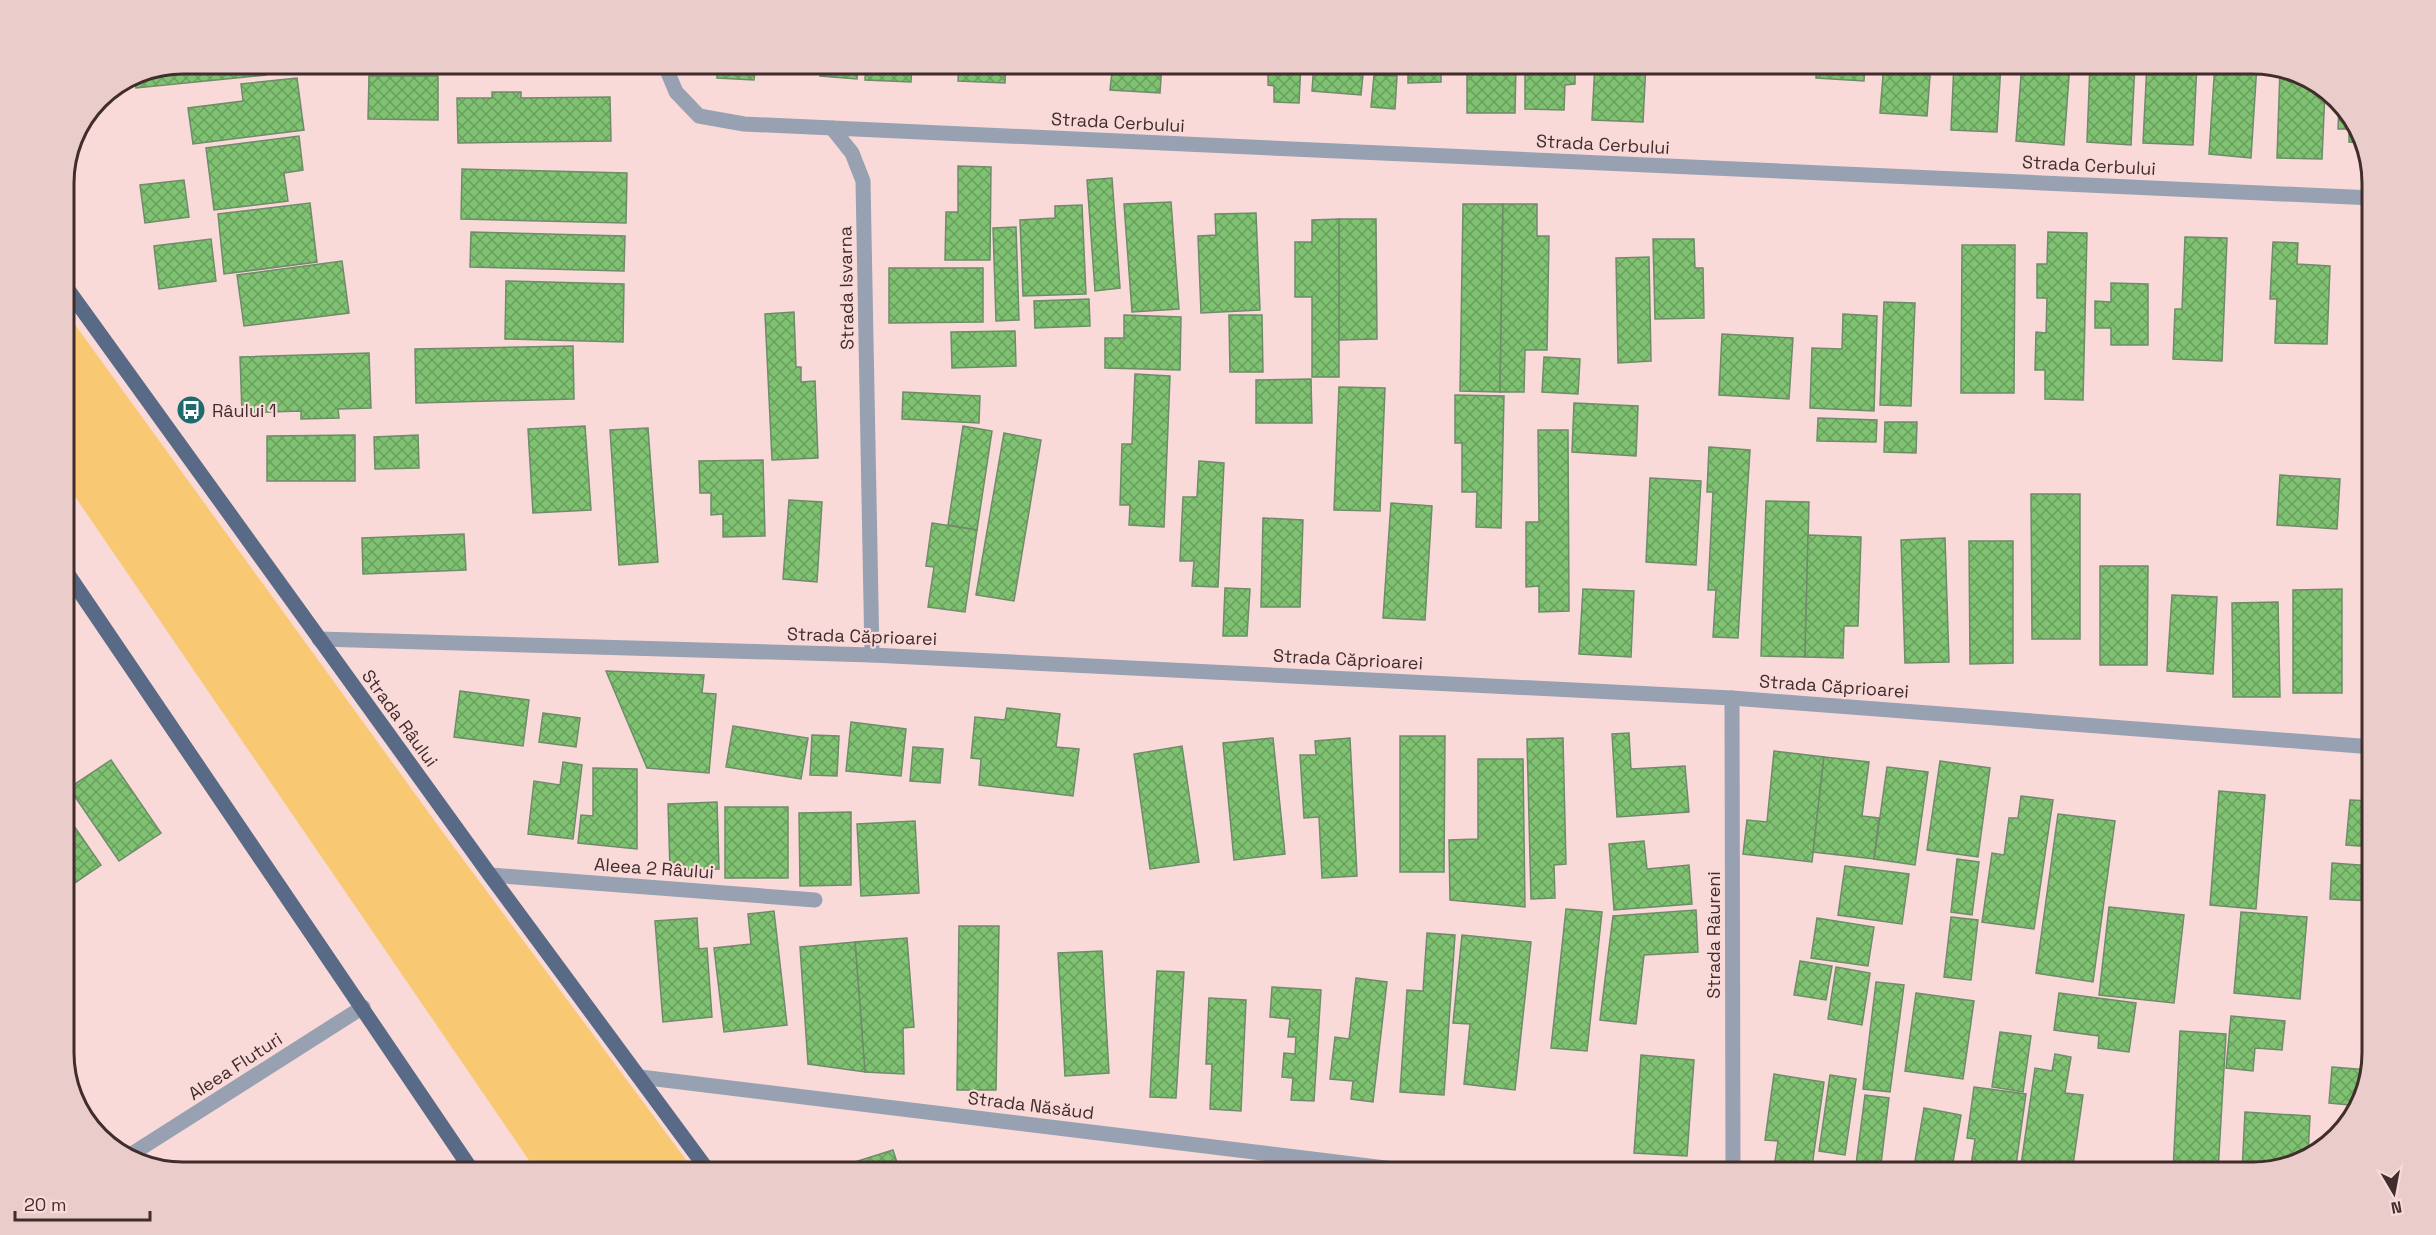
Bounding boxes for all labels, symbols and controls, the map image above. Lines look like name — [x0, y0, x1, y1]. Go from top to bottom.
street label: Strada Cerbului — [1051, 107, 1185, 137]
street label: Strada Cerbului — [1536, 129, 1670, 159]
street label: Strada Cerbului — [2022, 150, 2156, 180]
street label: Strada Isvarna — [833, 226, 859, 350]
bus stop icon: Râului 1 — [175, 394, 207, 426]
place label: Râului 1 — [212, 399, 276, 422]
street label: Strada Căprioarei — [787, 622, 937, 650]
street label: Strada Căprioarei — [1272, 644, 1424, 674]
street label: Strada Râului — [357, 665, 443, 771]
street label: Strada Căprioarei — [1758, 669, 1910, 703]
street label: Aleea 2 Râului — [593, 852, 715, 884]
street label: Strada Râureni — [1702, 871, 1725, 999]
street label: Aleea Fluturi — [184, 1027, 286, 1105]
street label: Strada Năsăud — [967, 1086, 1095, 1124]
north arrow — [2364, 1163, 2424, 1223]
scale bar — [15, 1184, 150, 1222]
text: 20 m — [24, 1193, 67, 1216]
text: N — [2389, 1196, 2404, 1219]

